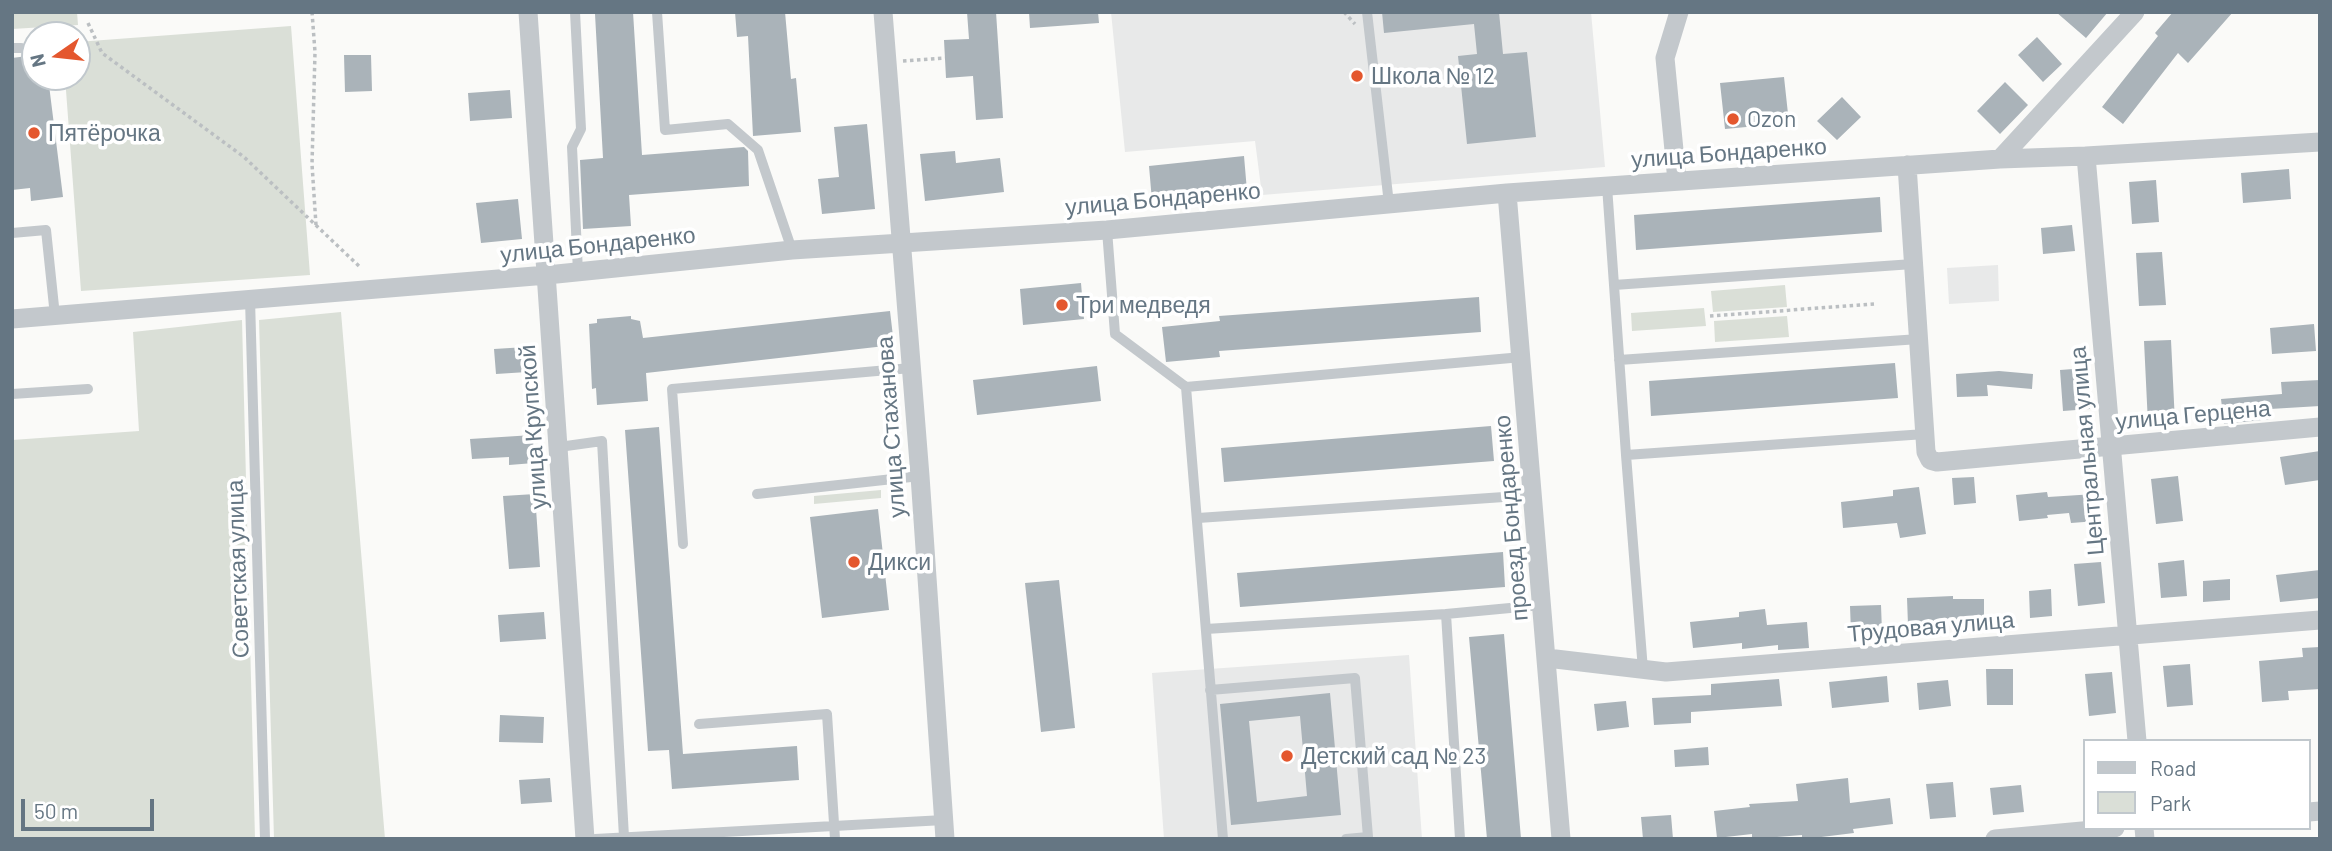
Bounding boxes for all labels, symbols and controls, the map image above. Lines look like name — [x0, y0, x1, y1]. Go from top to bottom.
north arrow — [21, 21, 91, 91]
text: N — [24, 52, 50, 70]
place label: Школа № 12 — [1371, 62, 1495, 90]
marker: Школа № 12 — [1349, 68, 1365, 84]
place label: Ozon — [1747, 105, 1796, 133]
marker: Ozon — [1725, 111, 1741, 127]
place label: Пятёрочка — [48, 119, 161, 147]
marker: Пятёрочка — [26, 125, 42, 141]
street label: улица Бондаренко — [1630, 132, 1828, 174]
street label: улица Бондаренко — [1064, 177, 1262, 221]
street label: улица Бондаренко — [499, 221, 697, 269]
place label: Три медведя — [1076, 291, 1211, 319]
marker: Три медведя — [1054, 297, 1070, 313]
street label: улица Стаханова — [871, 335, 911, 519]
street label: улица Крупской — [513, 344, 553, 510]
street label: Центральная улица — [2064, 345, 2110, 557]
street label: улица Герцена — [2114, 394, 2272, 436]
street label: проезд Бондаренко — [1488, 414, 1534, 622]
street label: Советская улица — [221, 479, 255, 659]
place label: Дикси — [868, 548, 931, 576]
marker: Дикси — [846, 554, 862, 570]
street label: Трудовая улица — [1846, 606, 2016, 648]
legend — [2084, 739, 2311, 830]
place label: Детский сад № 23 — [1301, 742, 1486, 770]
marker: Детский сад № 23 — [1279, 748, 1295, 764]
text: Road — [2150, 755, 2196, 780]
scale bar — [24, 784, 158, 828]
text: Park — [2150, 790, 2191, 815]
text: 50 m — [34, 798, 78, 823]

